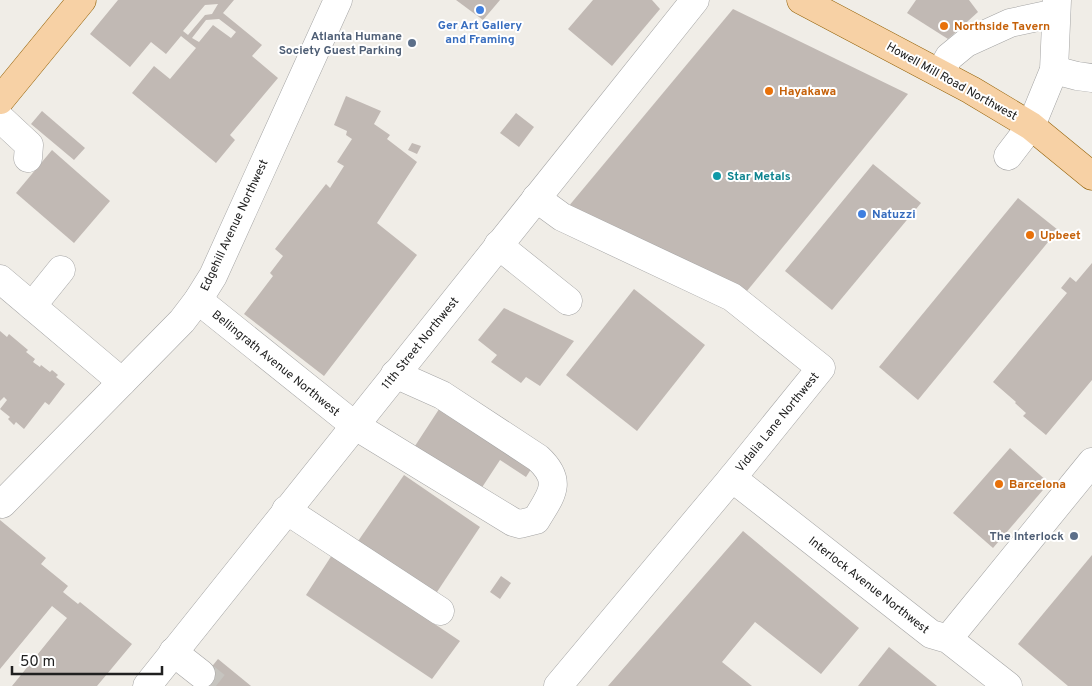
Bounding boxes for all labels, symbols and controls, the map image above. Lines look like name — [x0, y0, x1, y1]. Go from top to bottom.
marker: Ger Art Gallery and Framing — [474, 4, 486, 16]
place label: Ger Art Gallery and Framing — [438, 18, 522, 48]
place label: Northside Tavern — [954, 19, 1050, 35]
marker: Northside Tavern — [938, 20, 950, 32]
place label: Atlanta Humane Society Guest Parking — [279, 29, 402, 59]
marker: Atlanta Humane Society Guest Parking — [406, 37, 418, 49]
street label: Howell Mill Road Northwest — [883, 39, 1020, 125]
place label: Hayakawa — [779, 84, 836, 100]
marker: Hayakawa — [763, 85, 775, 97]
street label: Edgehill Avenue Northwest — [197, 157, 273, 294]
place label: Star Metals — [727, 169, 791, 185]
marker: Star Metals — [711, 170, 723, 182]
place label: Natuzzi — [872, 207, 916, 223]
marker: Natuzzi — [856, 208, 868, 220]
place label: Upbeet — [1040, 228, 1081, 244]
marker: Upbeet — [1024, 229, 1036, 241]
street label: 11th Street Northwest — [379, 294, 463, 393]
street label: Bellingrath Avenue Northwest — [208, 307, 343, 420]
street label: Vidalia Lane Northwest — [732, 369, 823, 476]
place label: Barcelona — [1009, 477, 1066, 493]
marker: Barcelona — [993, 478, 1005, 490]
place label: The Interlock — [990, 529, 1064, 545]
marker: The Interlock — [1068, 530, 1080, 542]
street label: Interlock Avenue Northwest — [805, 534, 932, 638]
scale bar — [12, 644, 162, 676]
text: 50 m — [20, 653, 55, 672]

